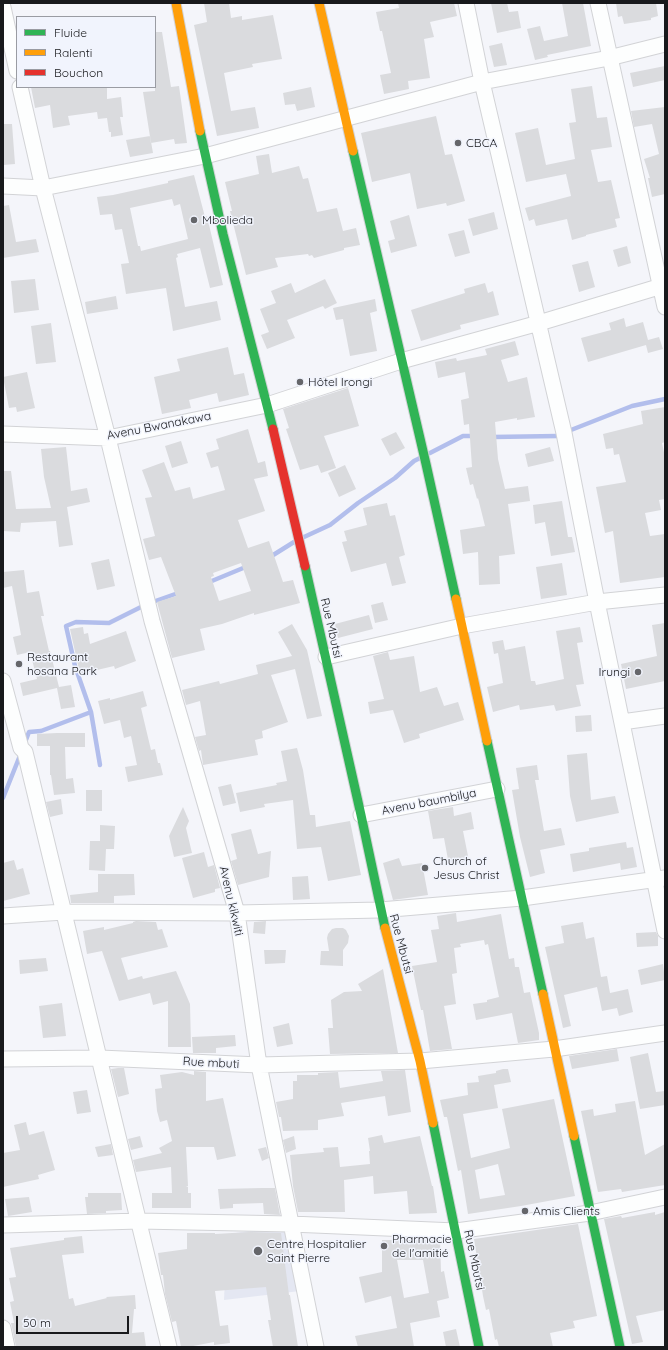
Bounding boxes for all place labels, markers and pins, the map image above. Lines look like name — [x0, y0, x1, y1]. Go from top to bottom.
place label: CBCA — [466, 136, 497, 150]
marker: CBCA — [453, 138, 463, 148]
place label: Mbolieda — [202, 213, 253, 227]
marker: Mbolieda — [189, 215, 199, 225]
place label: Hôtel Irongi — [308, 375, 372, 389]
marker: Hôtel Irongi — [295, 377, 305, 387]
place label: Restaurant hosana Park — [27, 650, 97, 678]
marker: Restaurant hosana Park — [14, 659, 24, 669]
place label: Irungi — [599, 665, 630, 679]
marker: Irungi — [633, 667, 643, 677]
place label: Church of Jesus Christ — [433, 854, 500, 882]
marker: Church of Jesus Christ — [420, 863, 430, 873]
place label: Amis Clients — [533, 1204, 600, 1218]
marker: Amis Clients — [520, 1206, 530, 1216]
place label: Pharmacie de l'amitié — [392, 1232, 452, 1260]
place label: Centre Hospitalier Saint Pierre — [267, 1237, 366, 1265]
marker: Pharmacie de l'amitié — [379, 1241, 389, 1251]
marker: Centre Hospitalier Saint Pierre — [252, 1245, 264, 1257]

